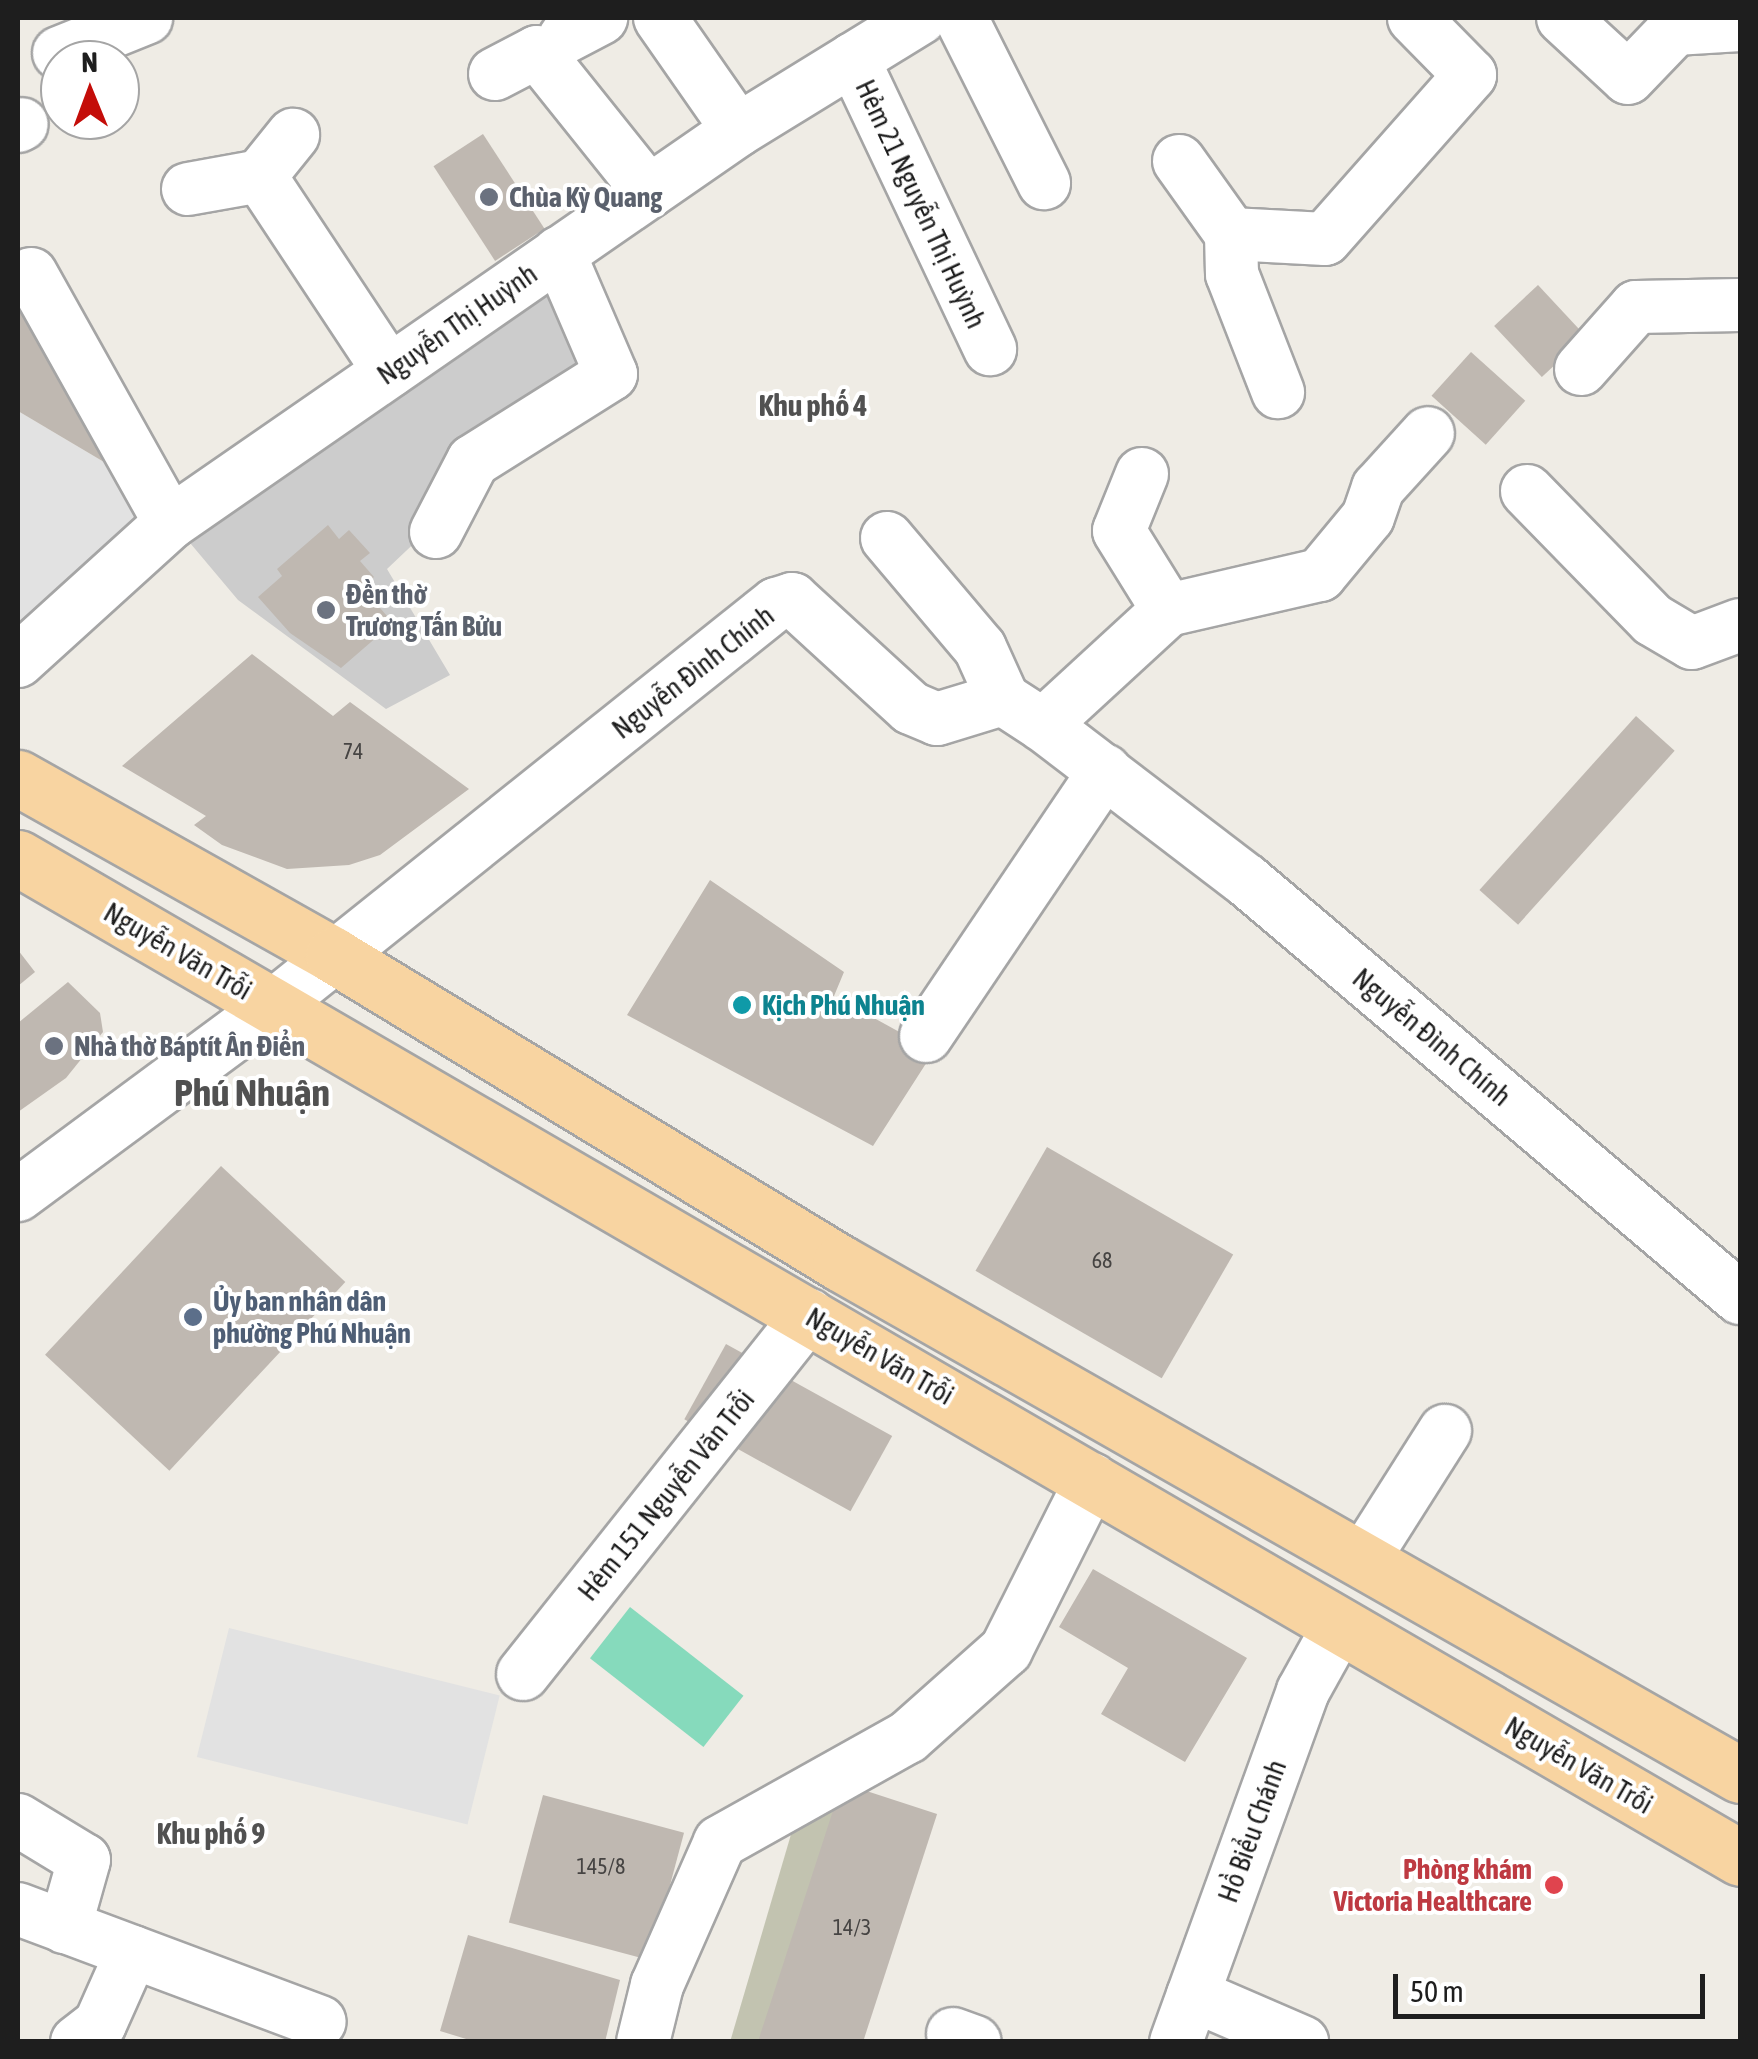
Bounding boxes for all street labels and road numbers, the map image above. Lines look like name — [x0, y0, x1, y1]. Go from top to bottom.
street label: Hẻm 21 Nguyễn Thị Huỳnh — [849, 74, 993, 334]
street label: Nguyễn Thị Huỳnh — [371, 256, 543, 392]
street label: Nguyễn Đình Chính — [605, 598, 781, 746]
street label: Nguyễn Văn Trỗi — [98, 895, 258, 1007]
street label: Nguyễn Đình Chính — [1346, 961, 1518, 1113]
street label: Nguyễn Văn Trỗi — [800, 1300, 960, 1412]
street label: Hẻm 151 Nguyễn Văn Trỗi — [571, 1383, 761, 1607]
street label: Nguyễn Văn Trỗi — [1499, 1709, 1659, 1821]
street label: Hồ Biểu Chánh — [1211, 1755, 1293, 1907]

